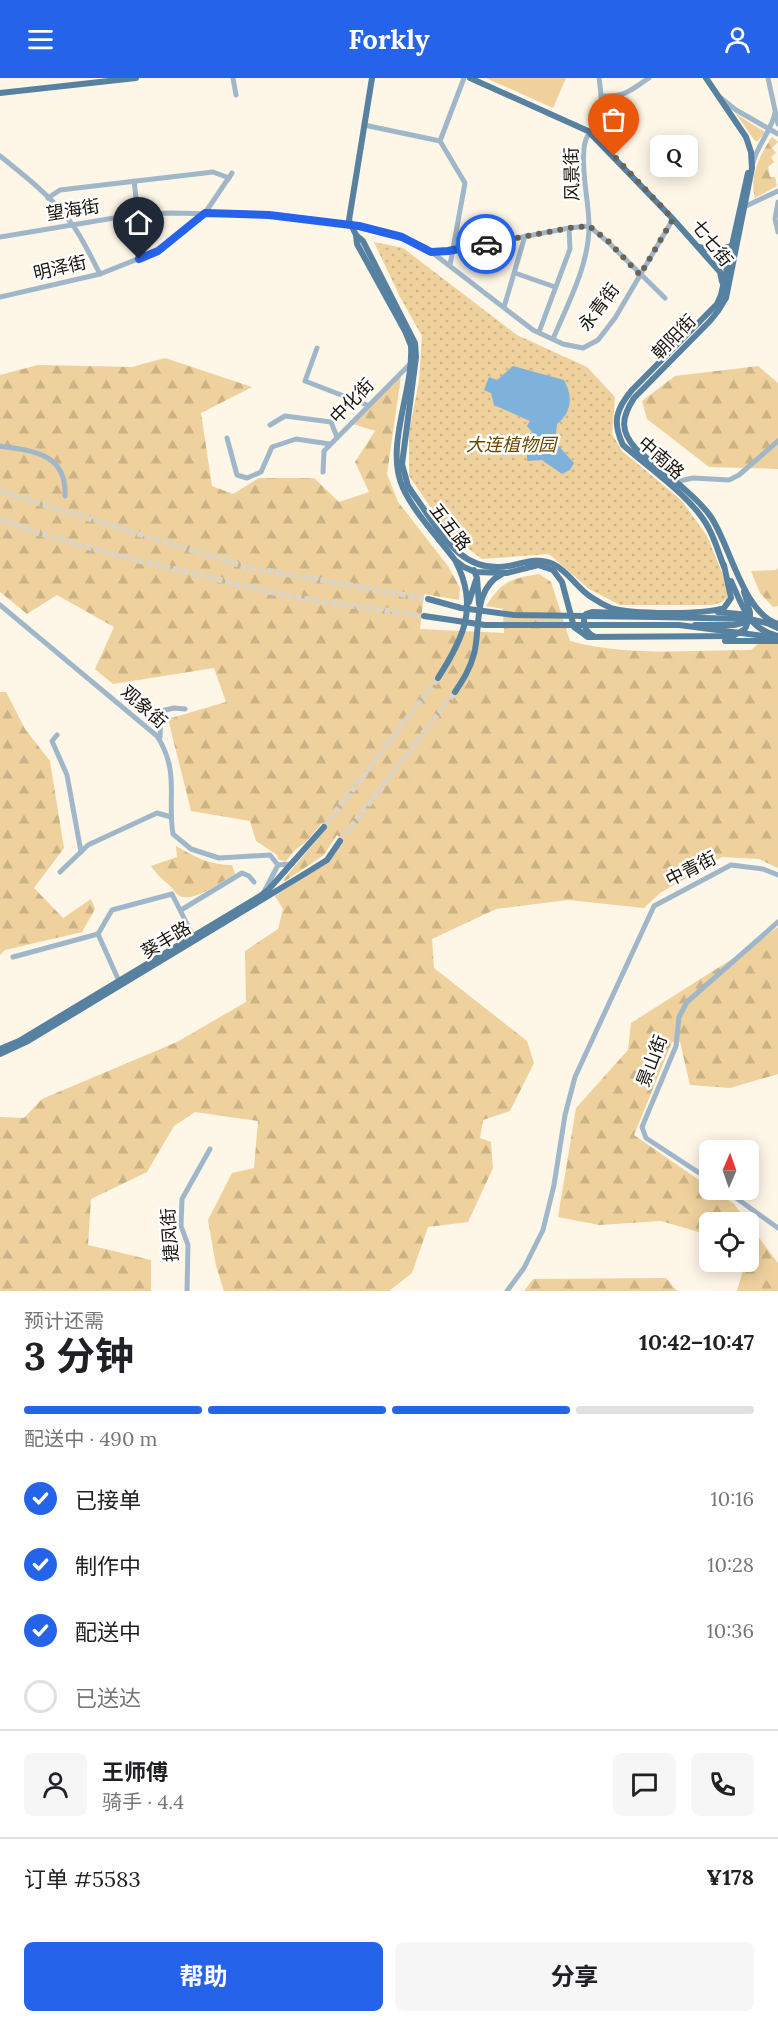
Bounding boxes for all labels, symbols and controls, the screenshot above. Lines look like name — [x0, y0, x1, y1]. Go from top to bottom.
text: Forkly — [348, 22, 430, 56]
icon: menu — [24, 23, 57, 56]
icon: person — [721, 23, 754, 56]
pin — [588, 94, 639, 156]
icon: bag — [597, 103, 630, 136]
callout: Q — [650, 135, 698, 177]
text: Q — [666, 143, 682, 168]
street label: 风景街 — [560, 147, 583, 201]
street label: 望海街 — [44, 194, 101, 225]
pin — [113, 197, 164, 259]
icon: home — [122, 206, 155, 239]
courier — [456, 214, 516, 274]
street label: 七七街 — [687, 214, 738, 271]
icon: car — [470, 228, 503, 261]
street label: 明泽街 — [31, 250, 89, 285]
street label: 永青街 — [573, 278, 624, 335]
street label: 朝阳街 — [647, 309, 701, 364]
street label: 中化街 — [325, 373, 379, 428]
street label: 中南路 — [633, 431, 689, 484]
park label: 大连植物园 — [466, 433, 559, 456]
street label: 五五路 — [425, 498, 476, 555]
street label: 观象街 — [116, 680, 172, 733]
street label: 中青街 — [661, 846, 720, 891]
street label: 葵丰路 — [137, 916, 195, 963]
street label: 景山街 — [631, 1031, 672, 1090]
north arrow — [699, 1140, 759, 1200]
map controls — [699, 1140, 759, 1272]
street label: 捷凤街 — [156, 1207, 183, 1263]
button: locate — [699, 1212, 759, 1272]
text: 预计还需 — [24, 1308, 104, 1333]
text: 10:42–10:47 — [639, 1328, 754, 1356]
text: 3 分钟 — [24, 1331, 134, 1381]
text: 配送中 · 490 m — [24, 1426, 157, 1451]
icon: check — [24, 1482, 57, 1515]
text: 已接单 — [75, 1486, 141, 1514]
text: 10:16 — [710, 1486, 754, 1511]
icon: check — [24, 1548, 57, 1581]
text: 制作中 — [75, 1552, 141, 1580]
text: 10:28 — [707, 1552, 754, 1577]
icon: check — [24, 1614, 57, 1647]
text: 配送中 — [75, 1618, 141, 1646]
text: 10:36 — [707, 1618, 754, 1643]
text: 已送达 — [75, 1684, 141, 1712]
button: person — [24, 1753, 87, 1816]
button: chat — [613, 1753, 676, 1816]
button: phone — [691, 1753, 754, 1816]
text: 王师傅 — [102, 1758, 168, 1786]
text: 骑手 · 4.4 — [102, 1789, 184, 1814]
text: ¥178 — [706, 1863, 754, 1891]
text: 订单 #5583 — [24, 1865, 141, 1893]
button: 帮助 — [24, 1942, 383, 2011]
button: 分享 — [395, 1942, 754, 2011]

